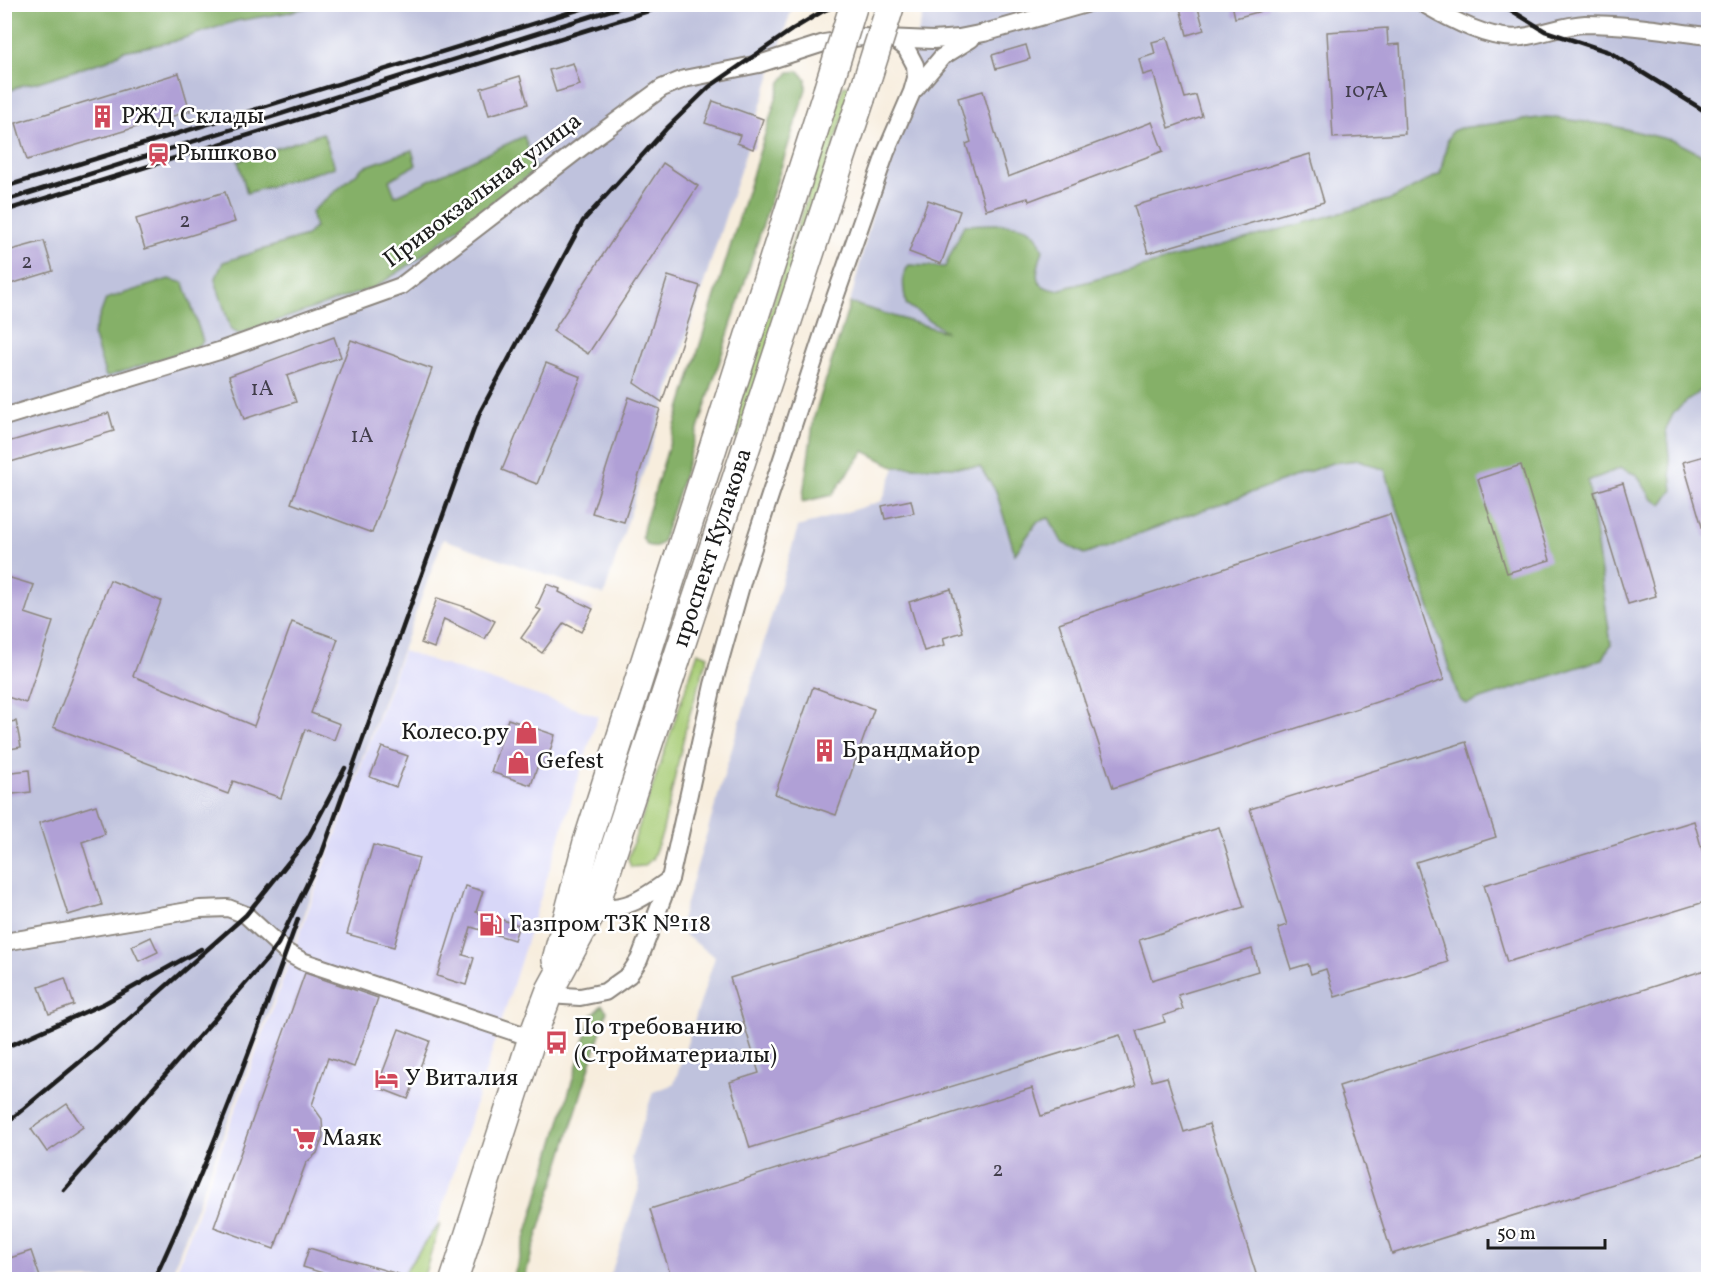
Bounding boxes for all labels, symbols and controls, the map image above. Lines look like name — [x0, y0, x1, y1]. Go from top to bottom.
house number: 107А — [1344, 77, 1388, 106]
place label: РЖД Склады — [121, 100, 264, 134]
building icon: РЖД Склады — [90, 104, 116, 130]
street label: Привокзальная улица — [377, 105, 589, 277]
place label: Рышково — [176, 137, 277, 171]
station icon: Рышково — [145, 141, 171, 167]
house number: 2 — [179, 207, 191, 236]
house number: 2 — [21, 248, 33, 277]
house number: 1А — [251, 375, 274, 404]
house number: 1А — [351, 422, 374, 451]
street label: проспект Кулакова — [665, 444, 762, 652]
place label: Колесо.ру — [401, 716, 509, 750]
shop icon: Колесо.ру — [514, 720, 540, 746]
place label: Брандмайор — [842, 734, 980, 768]
building icon: Брандмайор — [811, 738, 837, 764]
place label: Gefest — [537, 745, 604, 779]
shop icon: Gefest — [506, 749, 532, 775]
place label: Газпром ТЗК №118 — [509, 908, 711, 942]
fuel station icon: Газпром ТЗК №118 — [478, 912, 504, 938]
place label: По требованию (Стройматериалы) — [574, 1011, 777, 1073]
bus stop icon: По требованию (Стройматериалы) — [543, 1029, 569, 1055]
place label: У Виталия — [405, 1062, 518, 1096]
hotel icon: У Виталия — [374, 1066, 400, 1092]
place label: Маяк — [322, 1122, 382, 1156]
supermarket icon: Маяк — [291, 1126, 317, 1152]
house number: 2 — [992, 1156, 1004, 1185]
scale bar — [1488, 1212, 1605, 1250]
text: 50 m — [1497, 1222, 1536, 1247]

